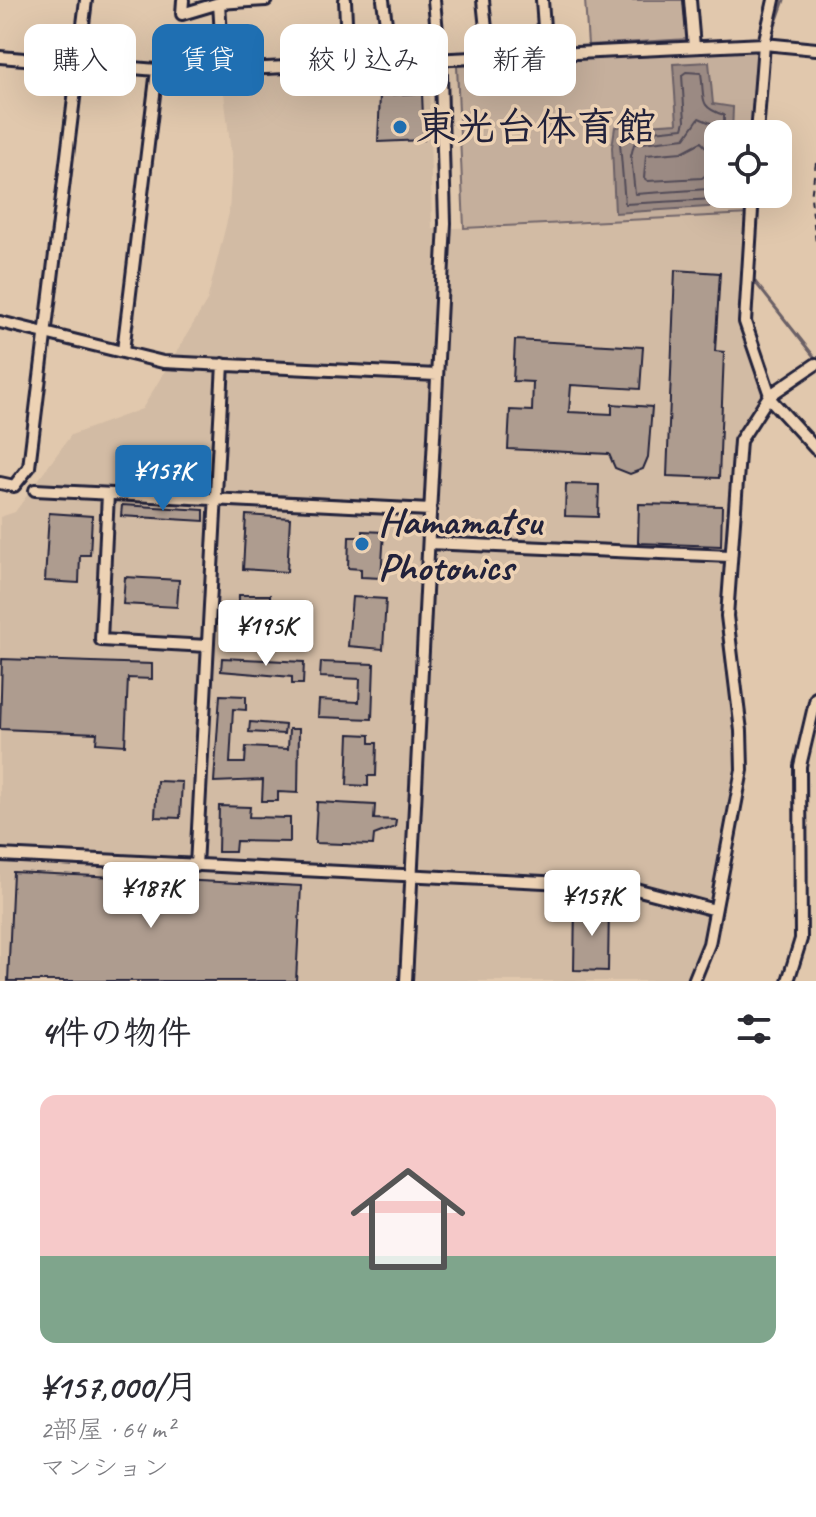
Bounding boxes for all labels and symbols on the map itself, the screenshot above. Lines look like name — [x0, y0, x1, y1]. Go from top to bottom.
place label: 東光台体育館 — [416, 102, 656, 152]
marker: 東光台体育館 — [391, 118, 409, 136]
pin: ¥157K — [107, 445, 219, 513]
place label: Hamamatsu Photonics — [378, 496, 544, 592]
marker: Hamamatsu Photonics — [353, 535, 371, 553]
pin: ¥195K — [210, 600, 322, 668]
pin: ¥187K — [95, 862, 207, 930]
pin: ¥157K — [536, 870, 648, 938]

